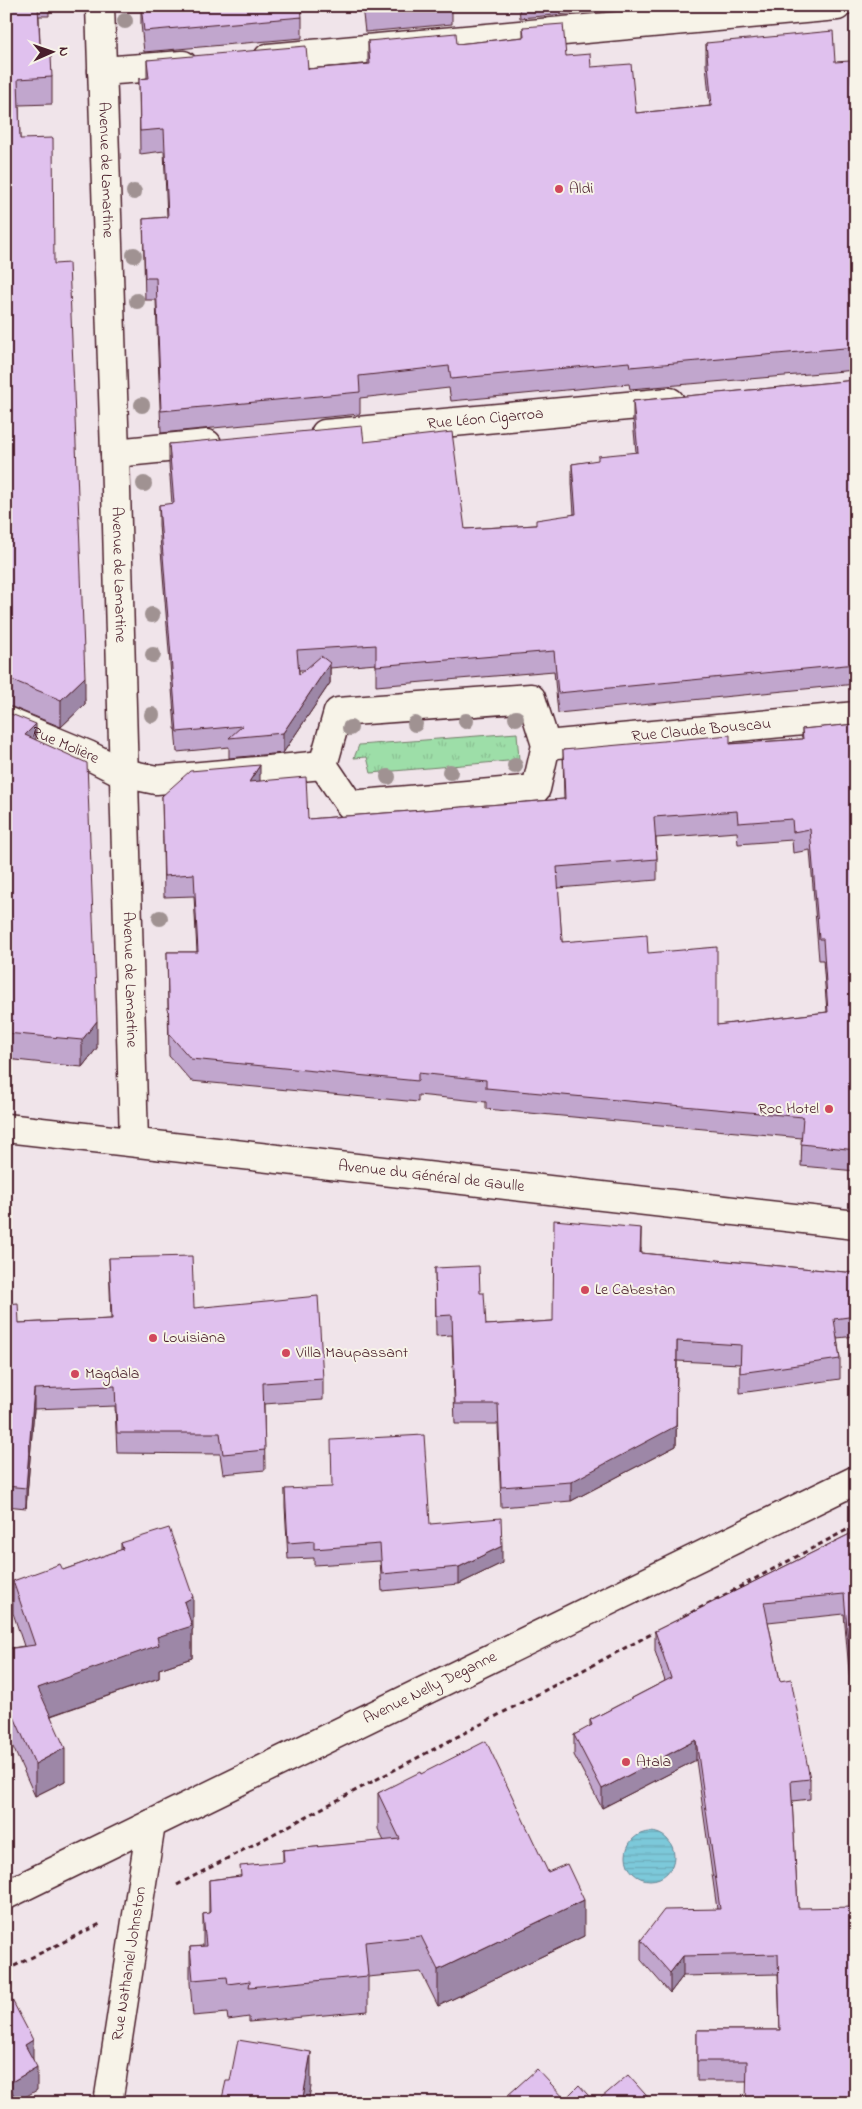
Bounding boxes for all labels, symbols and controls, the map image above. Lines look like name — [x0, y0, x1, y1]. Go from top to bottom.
north arrow — [28, 28, 78, 78]
text: N — [53, 47, 74, 57]
street label: Avenue de Lamartine — [91, 102, 120, 239]
place label: Aldi — [569, 177, 594, 201]
marker: Aldi — [553, 183, 565, 195]
street label: Rue Léon Cigarroa — [426, 402, 545, 436]
street label: Avenue de Lamartine — [104, 506, 132, 644]
street label: Rue Claude Bouscau — [631, 712, 772, 749]
street label: Rue Molière — [27, 721, 104, 771]
street label: Avenue de Lamartine — [116, 911, 143, 1049]
place label: Roc Hotel — [758, 1097, 819, 1121]
marker: Roc Hotel — [823, 1103, 835, 1115]
street label: Avenue du Général de Gaulle — [337, 1154, 526, 1199]
place label: Le Cabestan — [595, 1278, 675, 1302]
marker: Le Cabestan — [579, 1284, 591, 1296]
place label: Louisiana — [163, 1326, 225, 1350]
marker: Louisiana — [147, 1332, 159, 1344]
place label: Villa Maupassant — [295, 1341, 409, 1365]
marker: Villa Maupassant — [280, 1347, 292, 1359]
place label: Magdala — [85, 1362, 140, 1386]
marker: Magdala — [69, 1368, 81, 1380]
street label: Avenue Nelly Deganne — [359, 1645, 502, 1731]
place label: Atala — [636, 1750, 671, 1774]
marker: Atala — [620, 1756, 632, 1768]
street label: Rue Nathaniel Johnston — [106, 1885, 153, 2042]

